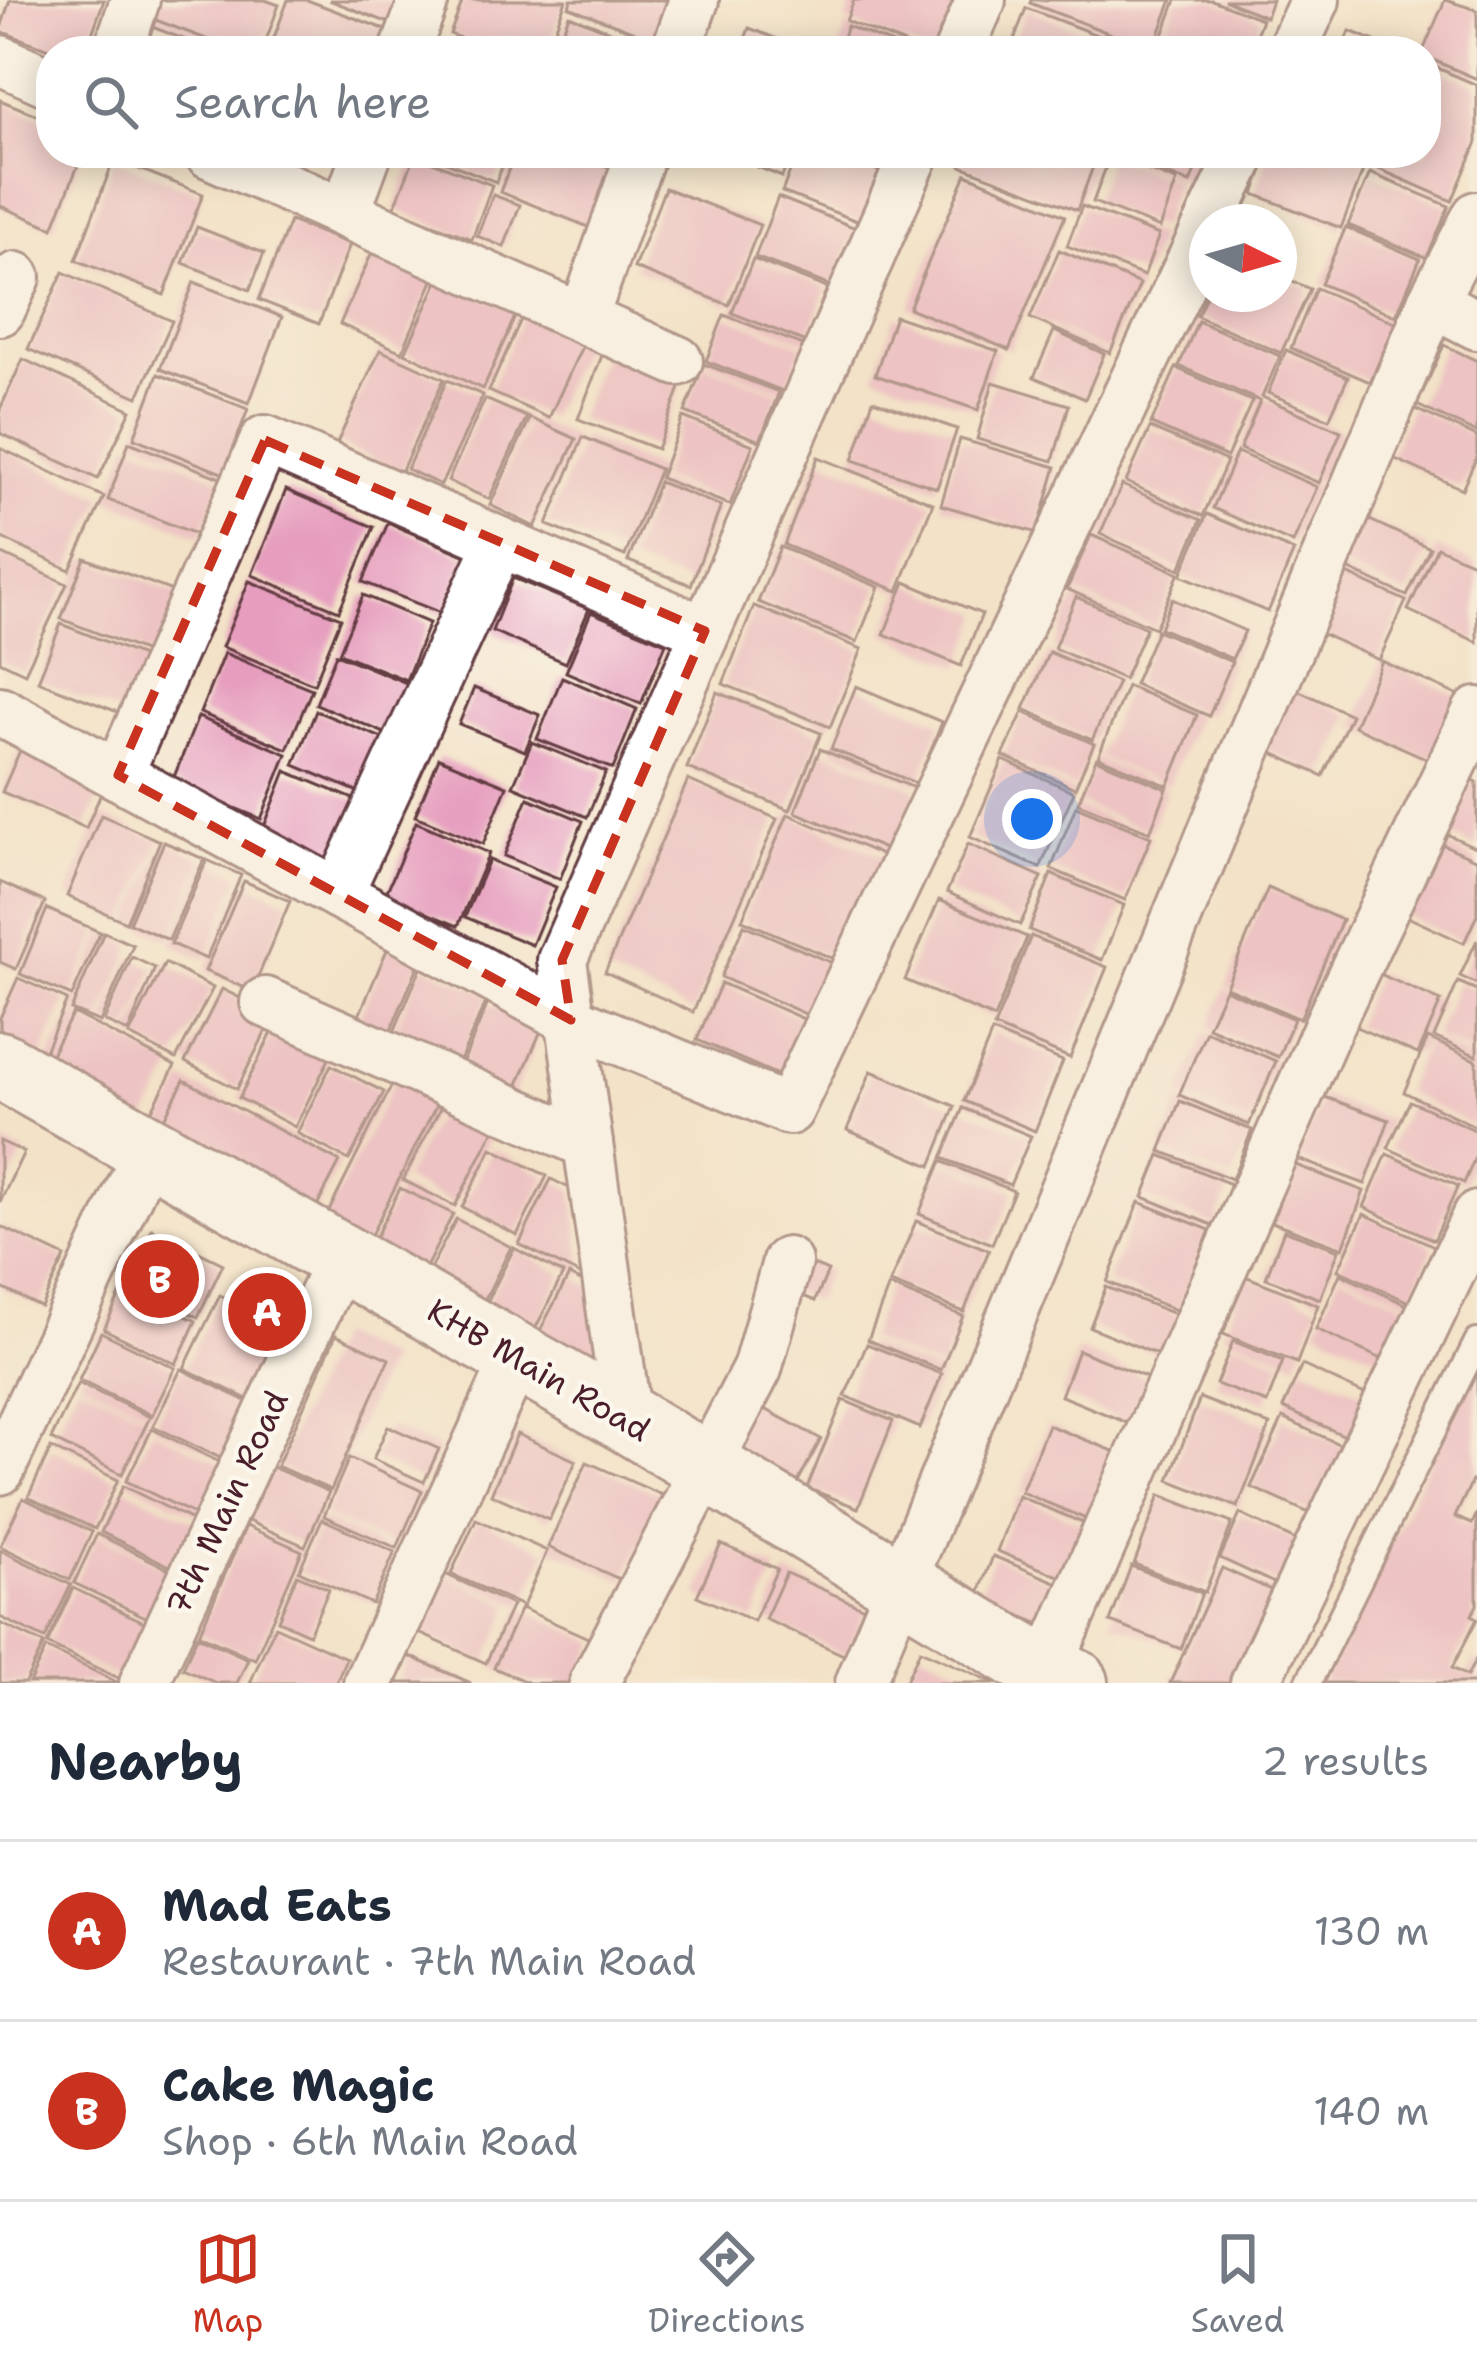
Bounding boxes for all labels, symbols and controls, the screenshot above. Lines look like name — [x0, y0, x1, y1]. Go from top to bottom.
search box — [36, 36, 1441, 168]
icon: search — [78, 69, 144, 135]
text: Search here — [174, 72, 431, 132]
north arrow — [1189, 204, 1297, 312]
your location — [1002, 789, 1062, 849]
pin: B — [121, 1234, 199, 1324]
pin: A — [228, 1267, 306, 1357]
street label: KHB Main Road — [419, 1288, 659, 1452]
street label: 7th Main Road — [155, 1383, 299, 1623]
text: Nearby — [48, 1727, 243, 1795]
text: 2 results — [1262, 1735, 1429, 1787]
text: Mad Eats — [162, 1875, 392, 1935]
text: A — [72, 1905, 102, 1957]
text: 130 m — [1314, 1905, 1429, 1957]
text: Restaurant · 7th Main Road — [162, 1935, 696, 1987]
text: Cake Magic — [162, 2055, 435, 2115]
text: B — [75, 2085, 99, 2137]
text: 140 m — [1313, 2085, 1429, 2137]
text: Shop · 6th Main Road — [162, 2115, 578, 2167]
tab: Map — [193, 2226, 263, 2343]
tab: Directions — [648, 2226, 806, 2343]
tab: Saved — [1191, 2226, 1284, 2343]

